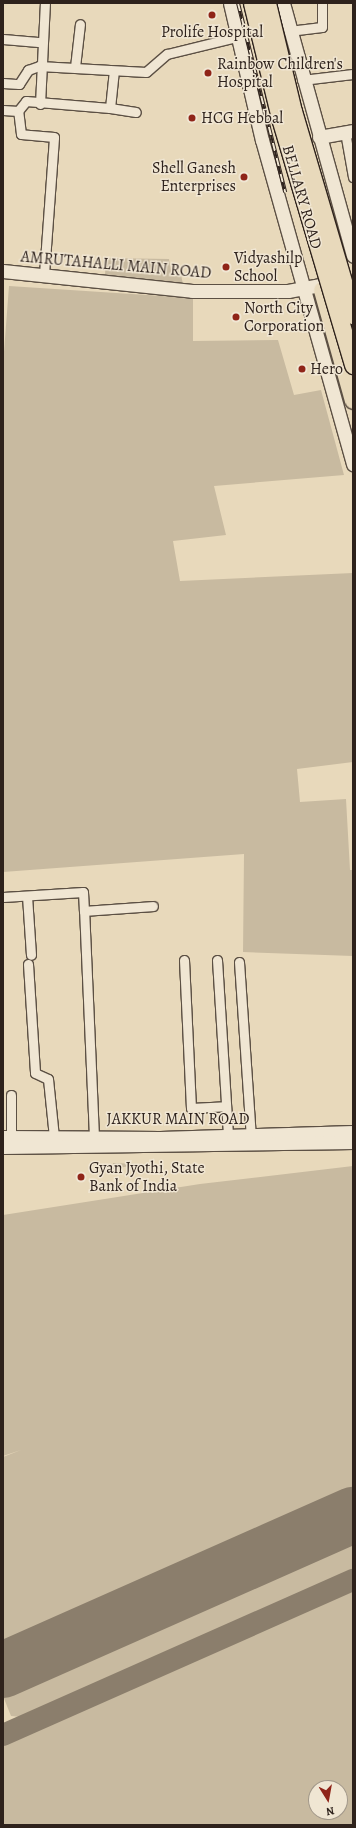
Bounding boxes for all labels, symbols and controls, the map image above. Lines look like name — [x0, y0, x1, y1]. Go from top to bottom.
marker: Prolife Hospital — [206, 9, 218, 21]
place label: Prolife Hospital — [161, 22, 263, 42]
place label: Rainbow Children's Hospital — [217, 54, 343, 92]
marker: Rainbow Children's Hospital — [202, 67, 214, 79]
place label: HCG Hebbal — [201, 108, 283, 128]
marker: HCG Hebbal — [186, 112, 198, 124]
street label: BELLARY ROAD — [278, 143, 326, 251]
place label: Shell Ganesh Enterprises — [152, 158, 236, 196]
marker: Shell Ganesh Enterprises — [239, 172, 249, 182]
street label: AMRUTAHALLI MAIN ROAD — [20, 247, 212, 283]
place label: Vidyashilp School — [234, 248, 302, 286]
marker: Vidyashilp School — [221, 262, 231, 272]
place label: North City Corporation — [244, 298, 324, 336]
marker: North City Corporation — [231, 312, 241, 322]
place label: Hero — [310, 359, 343, 379]
marker: Hero — [297, 364, 307, 374]
street label: JAKKUR MAIN ROAD — [107, 1109, 249, 1129]
place label: Gyan Jyothi, State Bank of India — [89, 1158, 205, 1196]
marker: Gyan Jyothi, State Bank of India — [76, 1172, 86, 1182]
north arrow — [308, 1780, 348, 1820]
text: N — [325, 1803, 336, 1819]

